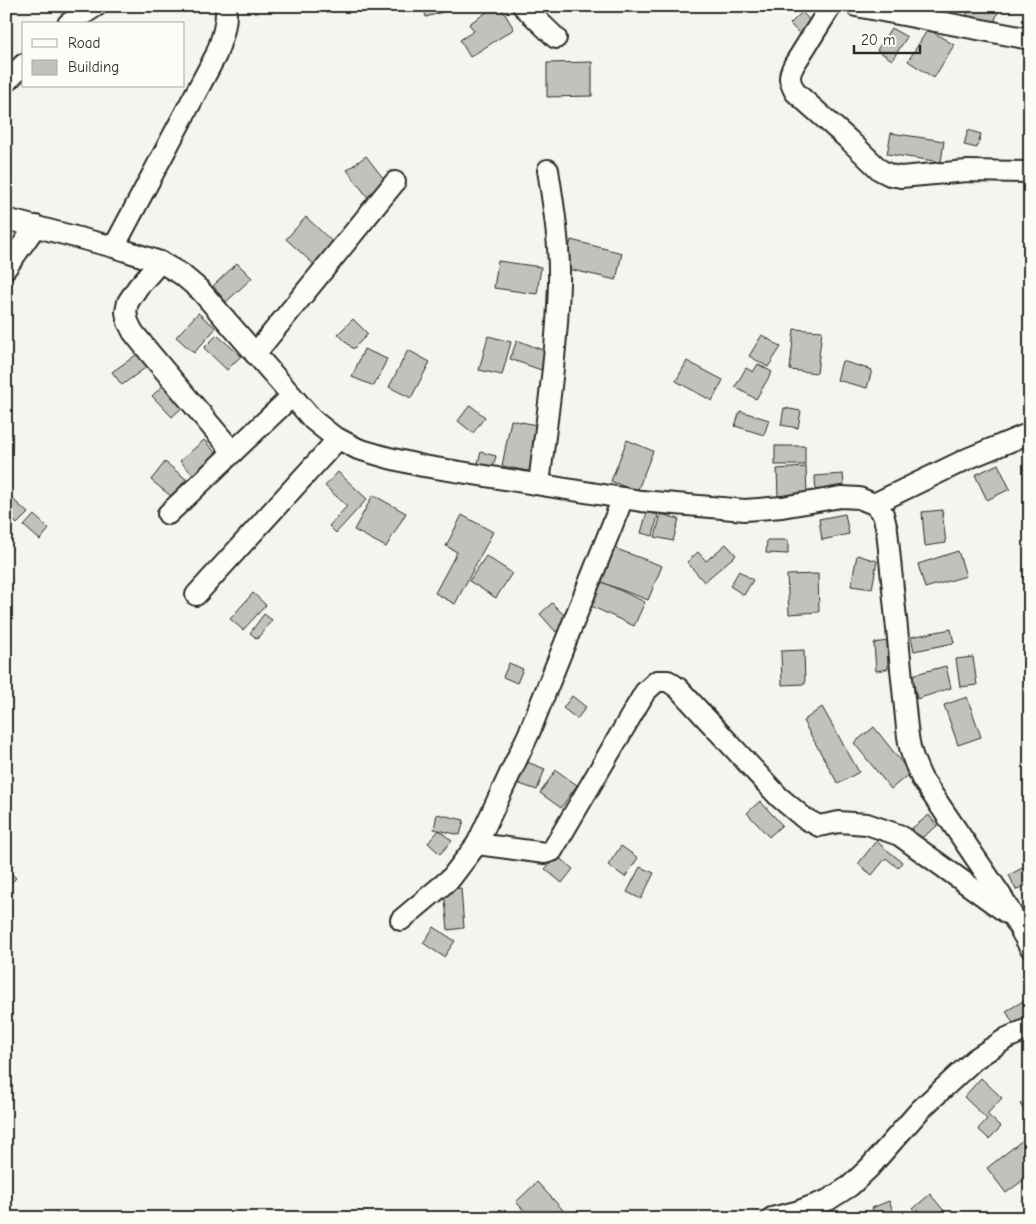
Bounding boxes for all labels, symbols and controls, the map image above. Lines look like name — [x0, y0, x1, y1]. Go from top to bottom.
legend — [22, 22, 185, 88]
scale bar — [854, 22, 920, 54]
text: 20 m — [861, 31, 895, 49]
text: Road — [68, 34, 100, 52]
text: Building — [68, 58, 119, 76]

